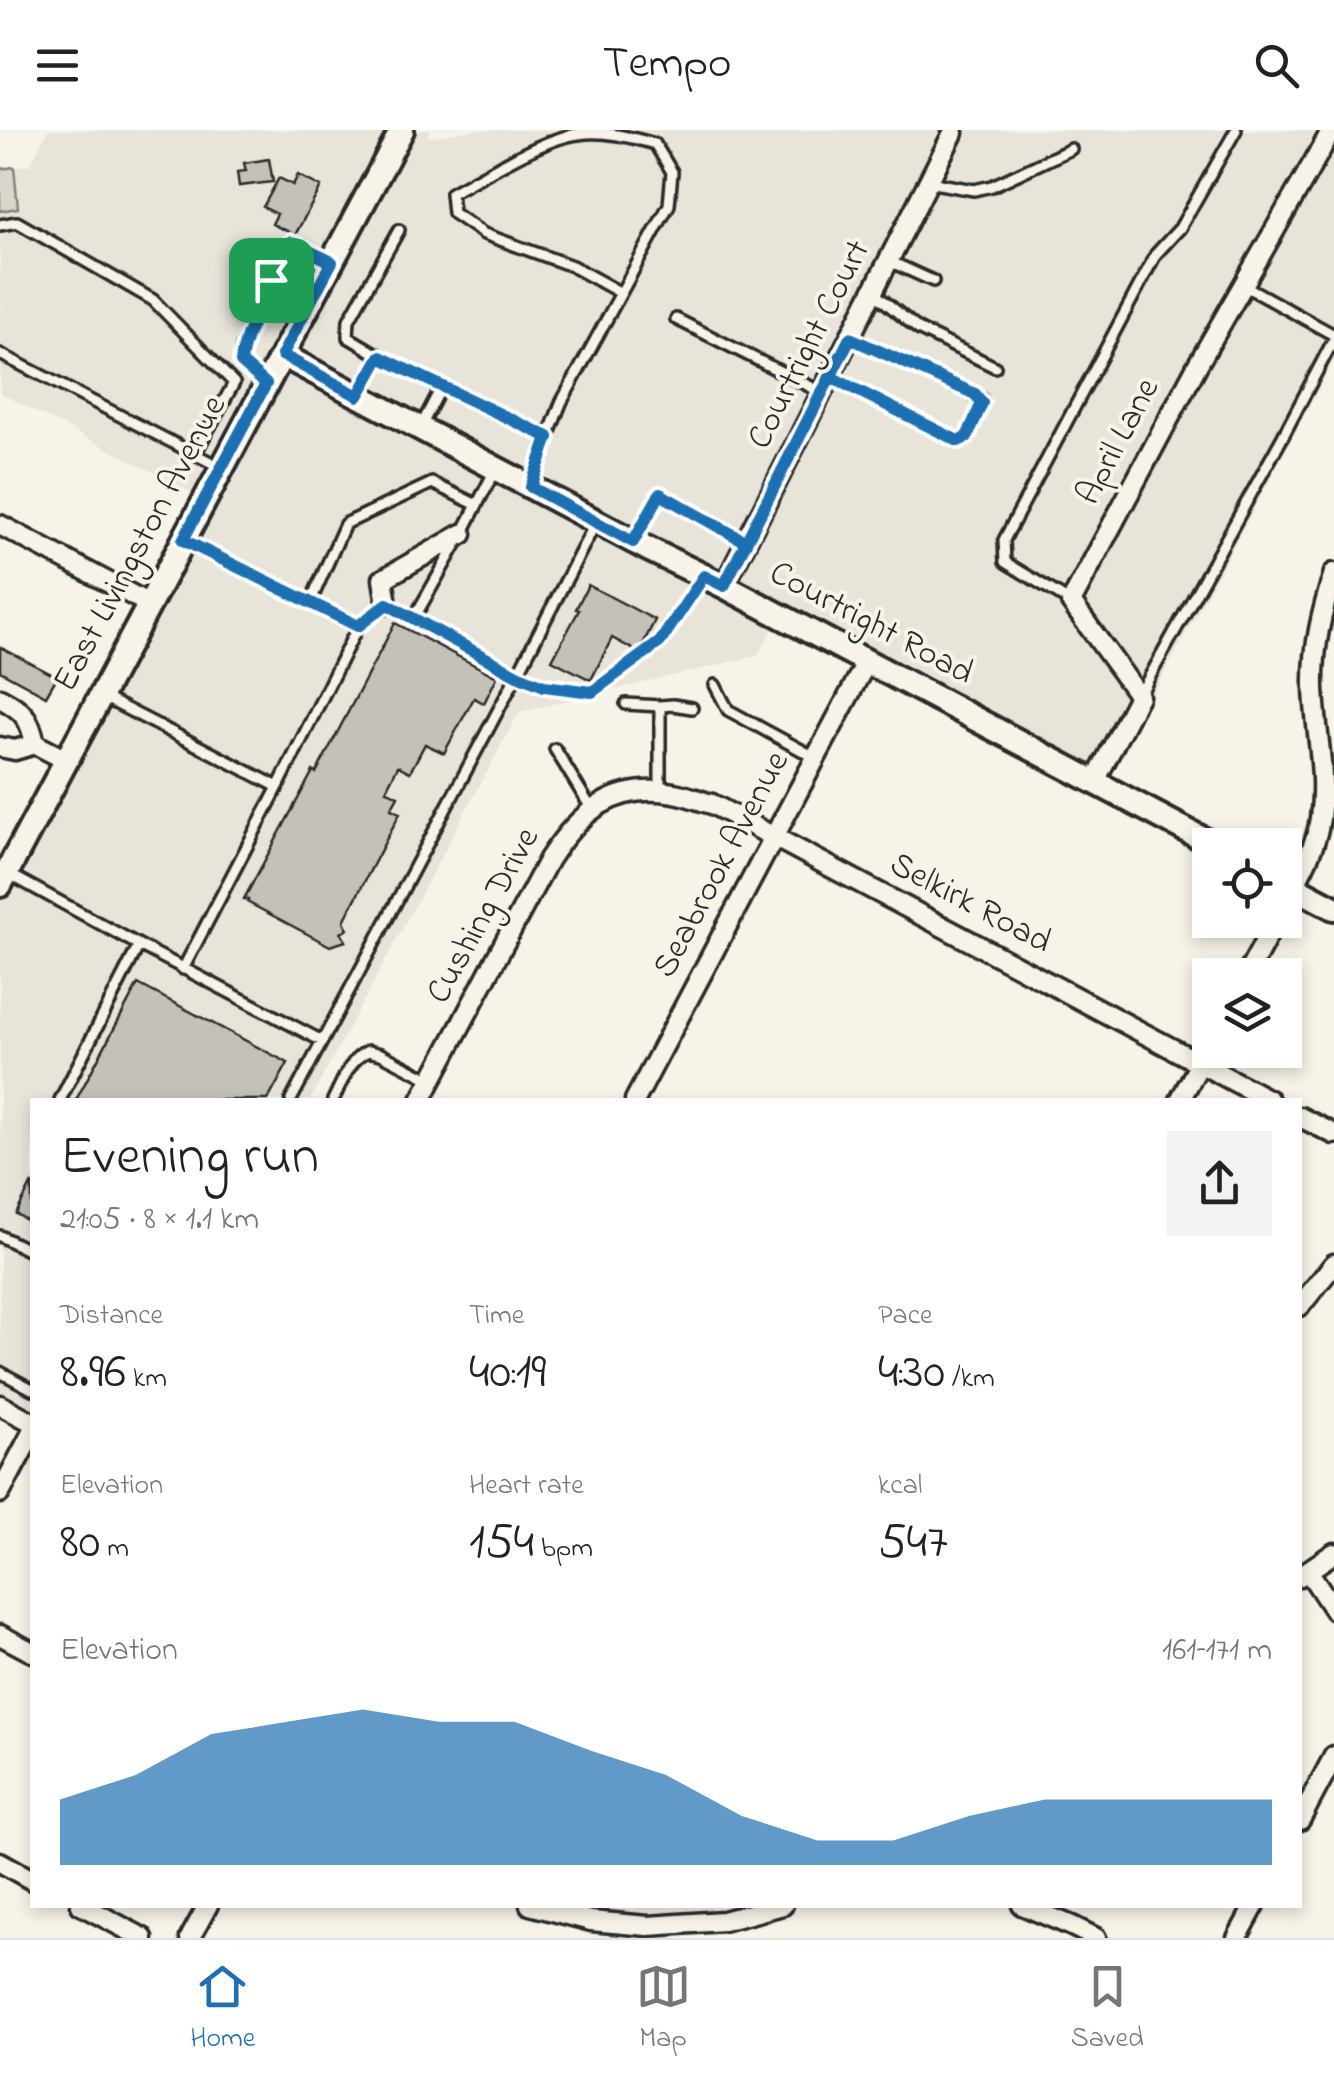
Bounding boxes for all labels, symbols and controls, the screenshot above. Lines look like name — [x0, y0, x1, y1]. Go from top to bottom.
text: Tempo — [603, 32, 731, 98]
icon: menu — [30, 38, 85, 93]
icon: search — [1249, 38, 1304, 93]
street label: Courtright Court — [735, 231, 885, 458]
pin — [229, 238, 314, 323]
icon: arrive — [244, 253, 299, 308]
street label: April Lane — [1064, 369, 1174, 515]
street label: East Livingston Avenue — [41, 387, 241, 701]
street label: Courtright Road — [760, 549, 982, 699]
street label: Seabrook Avenue — [641, 742, 803, 988]
street label: Cushing Drive — [414, 818, 554, 1014]
map controls — [1192, 828, 1302, 1068]
button: locate — [1192, 828, 1302, 938]
street label: Selkirk Road — [880, 840, 1060, 968]
button: layers — [1192, 958, 1302, 1068]
text: Evening run — [60, 1119, 319, 1199]
button: share — [1167, 1131, 1272, 1236]
text: 21:05 · 8 × 1.1 km — [60, 1197, 259, 1244]
text: Distance — [60, 1296, 163, 1337]
text: Time — [469, 1296, 524, 1337]
text: Pace — [878, 1296, 933, 1337]
text: 8.96 — [60, 1337, 126, 1410]
text: 40:19 — [469, 1337, 546, 1410]
text: 4:30 — [878, 1337, 945, 1410]
text: km — [126, 1359, 167, 1400]
text: /km — [945, 1359, 995, 1400]
text: Elevation — [60, 1466, 163, 1507]
text: Heart rate — [469, 1466, 584, 1507]
text: kcal — [878, 1466, 923, 1507]
text: 80 — [60, 1507, 100, 1580]
text: 154 — [469, 1507, 534, 1580]
text: 547 — [878, 1507, 948, 1580]
text: m — [100, 1529, 129, 1570]
text: bpm — [534, 1529, 593, 1570]
text: Elevation — [60, 1628, 178, 1675]
text: 161–171 m — [1162, 1628, 1272, 1675]
tab: Home — [190, 1959, 255, 2060]
tab: Map — [636, 1959, 691, 2060]
tab: Saved — [1071, 1959, 1144, 2060]

